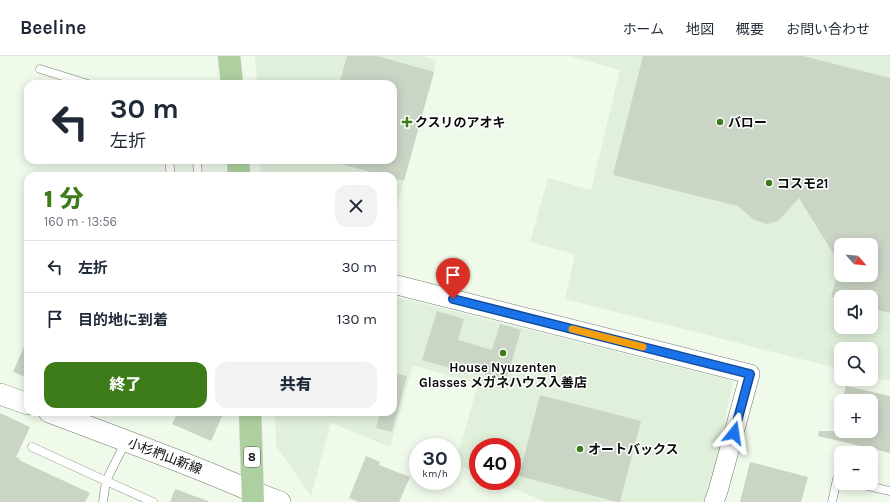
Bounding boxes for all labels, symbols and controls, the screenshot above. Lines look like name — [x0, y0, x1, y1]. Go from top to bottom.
text: Beeline — [20, 17, 86, 39]
text: ホーム — [622, 21, 664, 38]
text: 地図 — [686, 21, 714, 38]
text: 概要 — [736, 21, 764, 38]
text: お問い合わせ — [786, 21, 870, 38]
text: 30 m — [110, 92, 179, 125]
icon: left — [44, 96, 96, 148]
place label: クスリのアオキ — [415, 115, 506, 130]
place label: バロー — [728, 115, 767, 130]
marker: クスリのアオキ — [402, 117, 412, 127]
marker: バロー — [715, 117, 725, 127]
text: 左折 — [110, 130, 146, 152]
place label: コスモ21 — [777, 176, 829, 191]
marker: コスモ21 — [764, 178, 774, 188]
text: 1 分 — [44, 185, 84, 213]
button: close — [335, 185, 377, 227]
text: 160 m · 13:56 — [44, 214, 117, 229]
north arrow — [834, 238, 878, 282]
map controls — [834, 238, 878, 490]
icon: left — [44, 256, 66, 278]
text: 30 m — [342, 258, 377, 276]
pin — [436, 258, 470, 299]
text: 左折 — [78, 259, 108, 277]
icon: arrive — [442, 264, 464, 286]
button: sound — [834, 290, 878, 334]
icon: arrive — [44, 308, 66, 330]
text: 130 m — [337, 310, 377, 328]
text: 目的地に到着 — [78, 311, 168, 329]
button: search — [834, 342, 878, 386]
marker: House Nyuzenten Glasses メガネハウス入善店 — [498, 348, 508, 358]
place label: House Nyuzenten Glasses メガネハウス入善店 — [419, 360, 587, 390]
button: 終了 — [44, 362, 207, 408]
button: 共有 — [215, 362, 377, 408]
button: + — [834, 394, 878, 438]
position arrow — [713, 412, 755, 454]
street label: 小杉椚山新線 — [126, 435, 204, 477]
speed limit sign: 40 — [469, 438, 521, 490]
place label: オートバックス — [588, 442, 679, 457]
marker: オートバックス — [575, 444, 585, 454]
button: − — [834, 446, 878, 490]
road number: 8 — [244, 447, 260, 467]
text: 30 — [422, 447, 448, 470]
text: km/h — [422, 468, 448, 480]

